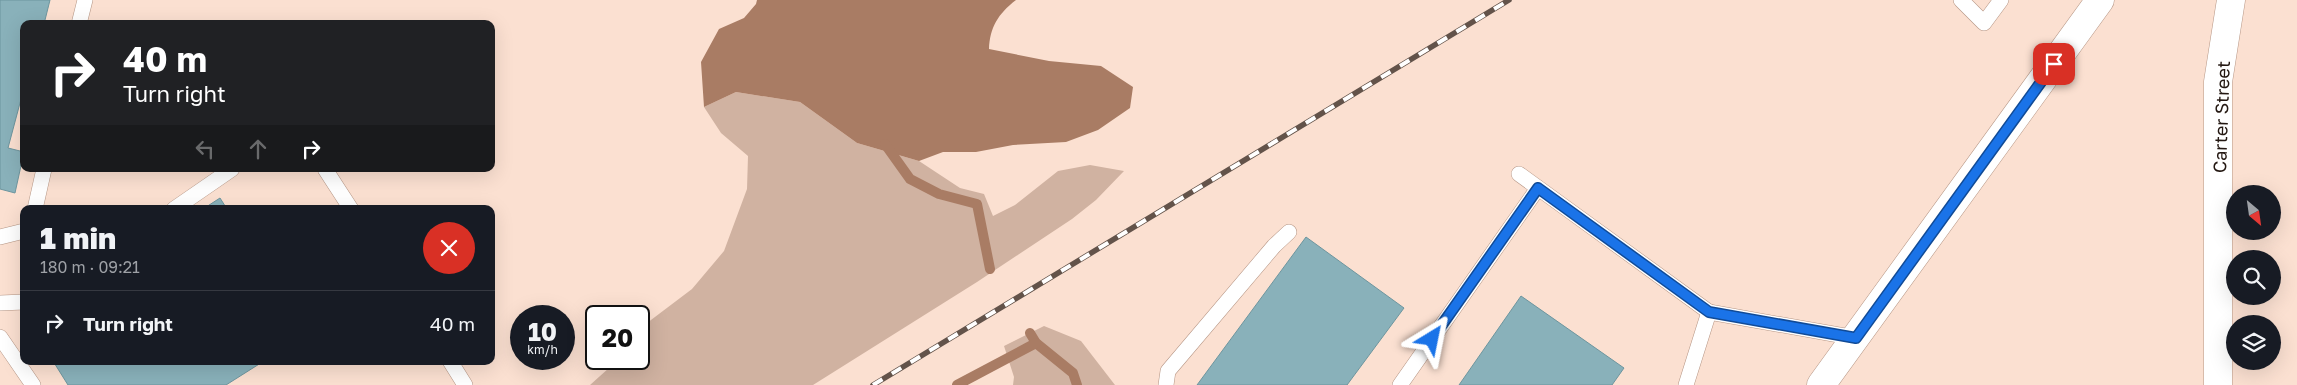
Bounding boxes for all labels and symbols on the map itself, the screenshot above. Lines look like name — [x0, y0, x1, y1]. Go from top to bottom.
pin — [2033, 43, 2075, 85]
street label: Carter Street — [2208, 61, 2234, 173]
north arrow — [2226, 185, 2281, 240]
speed limit sign: 20 — [585, 305, 650, 370]
position arrow — [1405, 312, 1457, 364]

